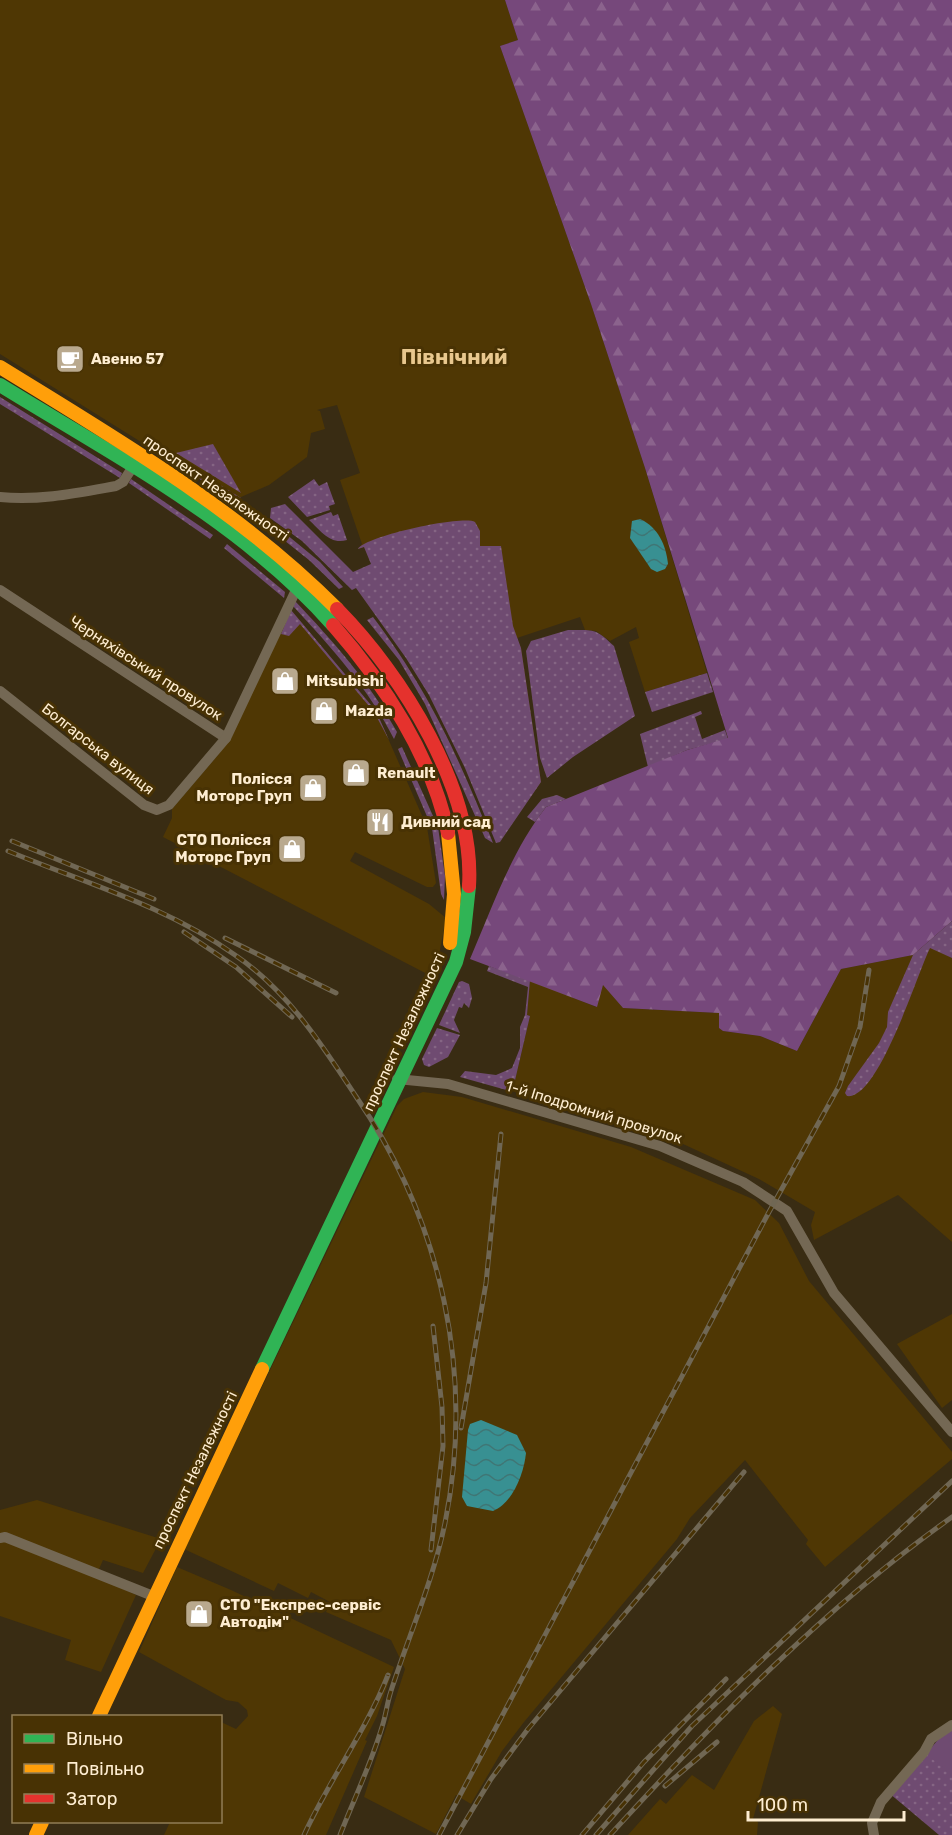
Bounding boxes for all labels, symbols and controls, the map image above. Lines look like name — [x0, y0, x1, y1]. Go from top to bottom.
cafe icon: Авеню 57 — [54, 343, 86, 375]
district label: Північний — [401, 344, 507, 369]
place label: Авеню 57 — [91, 350, 164, 368]
street label: проспект Незалежності — [140, 431, 292, 545]
street label: Черняхівський провулок — [66, 612, 226, 724]
shop icon: Mitsubishi — [269, 665, 301, 697]
place label: Mitsubishi — [306, 672, 384, 690]
shop icon: Mazda — [308, 695, 340, 727]
street label: Болгарська вулиця — [38, 700, 158, 798]
place label: Mazda — [345, 702, 393, 720]
shop icon: Renault — [340, 757, 372, 789]
place label: Renault — [377, 764, 436, 782]
place label: Полісся Моторс Груп — [196, 770, 292, 805]
shop icon: Полісся Моторс Груп — [297, 772, 329, 804]
restaurant icon: Дивний сад — [364, 806, 396, 838]
place label: Дивний сад — [401, 813, 491, 831]
place label: СТО Полісся Моторс Груп — [175, 831, 271, 866]
shop icon: СТО Полісся Моторс Груп — [276, 833, 308, 865]
street label: проспект Незалежності — [359, 950, 449, 1114]
street label: 1-й Іподромний провулок — [503, 1077, 685, 1147]
street label: проспект Незалежності — [149, 1388, 241, 1552]
place label: СТО "Експрес-сервіс Автодім" — [220, 1596, 381, 1631]
shop icon: СТО "Експрес-сервіс Автодім" — [183, 1598, 215, 1630]
legend — [12, 1715, 222, 1823]
text: Вільно — [66, 1728, 123, 1750]
text: Повільно — [66, 1758, 144, 1780]
scale bar — [748, 1784, 904, 1822]
text: Затор — [66, 1788, 117, 1810]
text: 100 m — [757, 1794, 808, 1816]

